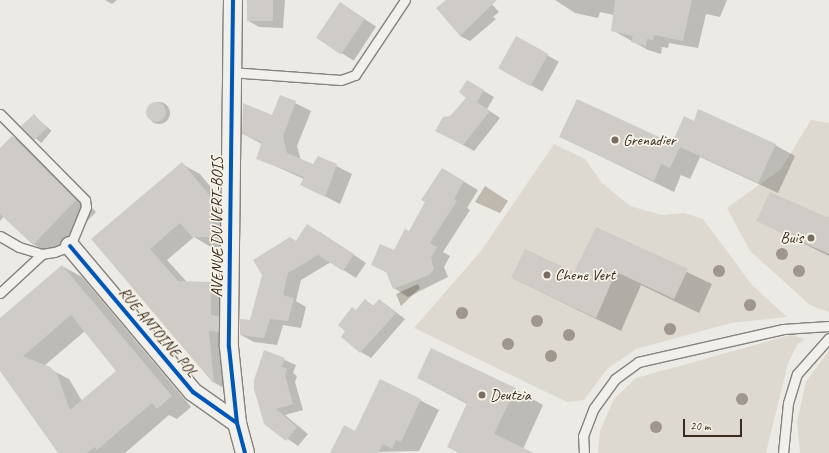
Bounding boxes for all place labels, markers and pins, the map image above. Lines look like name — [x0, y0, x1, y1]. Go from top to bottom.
place label: Grenadier — [623, 130, 676, 150]
marker: Grenadier — [610, 135, 620, 145]
place label: Buis — [780, 228, 803, 248]
marker: Buis — [806, 233, 816, 243]
place label: Chene Vert — [555, 265, 615, 285]
marker: Chene Vert — [542, 270, 552, 280]
place label: Deutzia — [490, 385, 531, 405]
marker: Deutzia — [477, 390, 487, 400]

